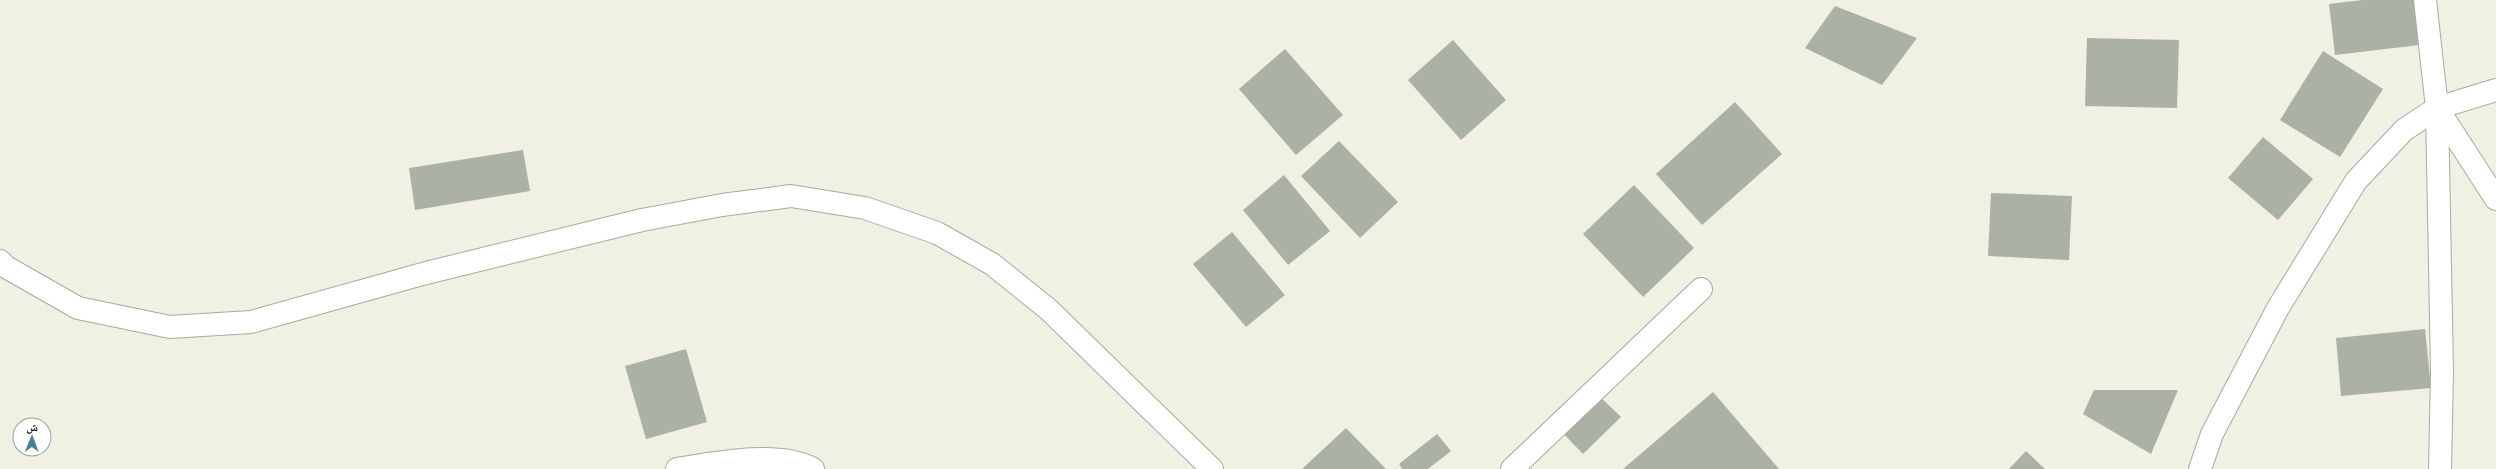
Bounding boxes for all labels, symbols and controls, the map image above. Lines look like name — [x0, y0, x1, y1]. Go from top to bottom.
north arrow — [12, 417, 52, 457]
text: ش — [26, 421, 38, 435]

